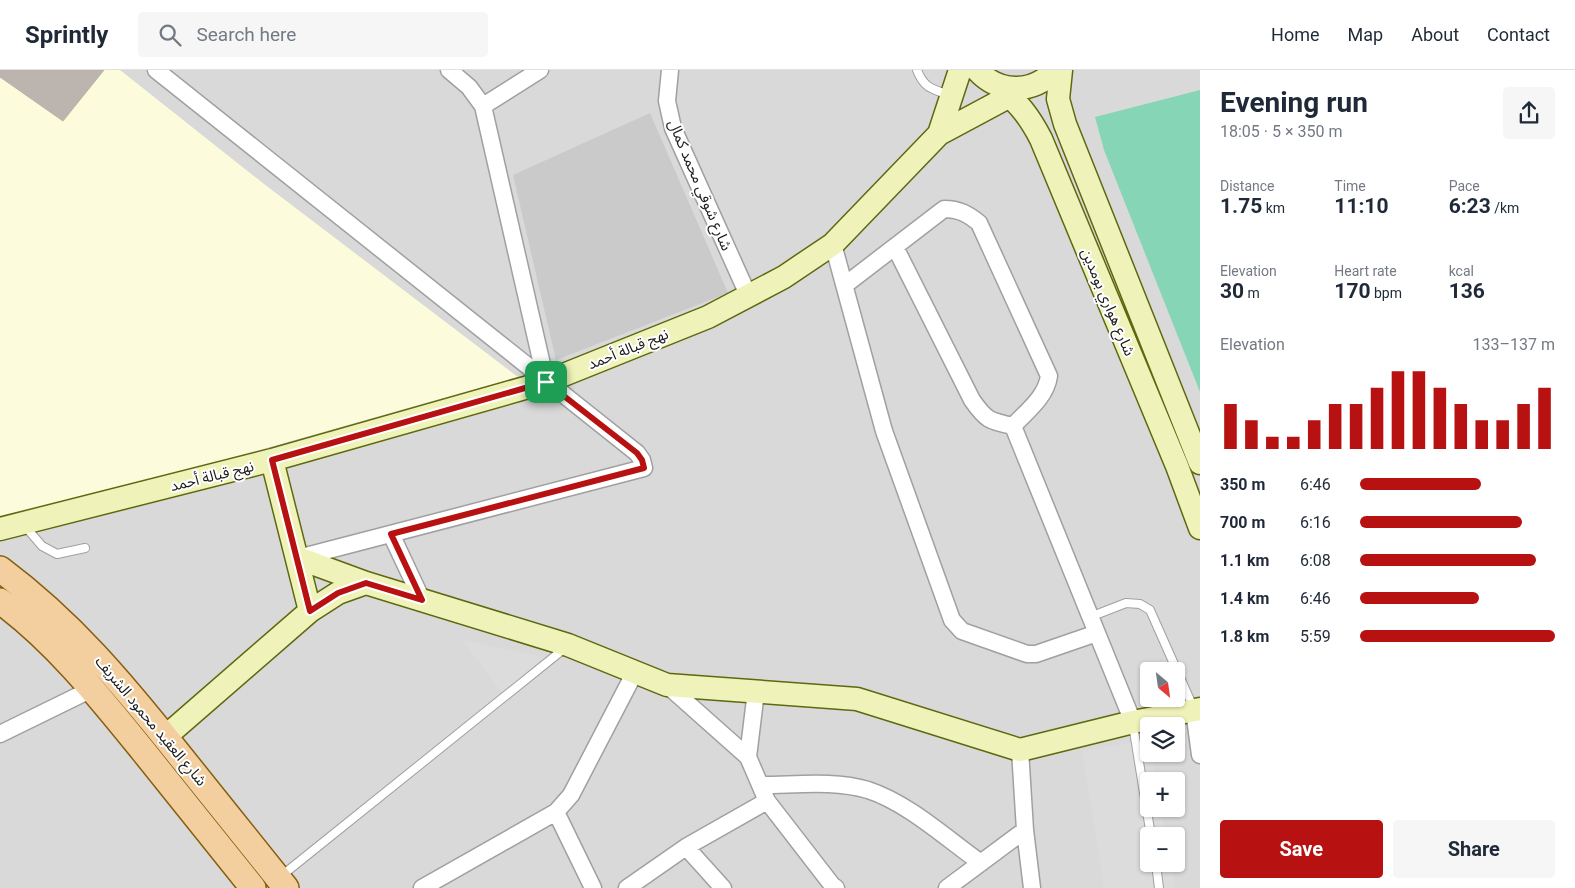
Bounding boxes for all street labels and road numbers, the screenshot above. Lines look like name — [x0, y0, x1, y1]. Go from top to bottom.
street label: شارع شوقي محمد كمال — [661, 117, 736, 255]
street label: شارع هواري بومدين — [1074, 245, 1139, 360]
street label: نهج قبالة أحمد — [585, 325, 672, 376]
street label: نهج قبالة أحمد — [168, 457, 256, 498]
street label: شارع العقيد محمود الشريف — [89, 653, 211, 792]

